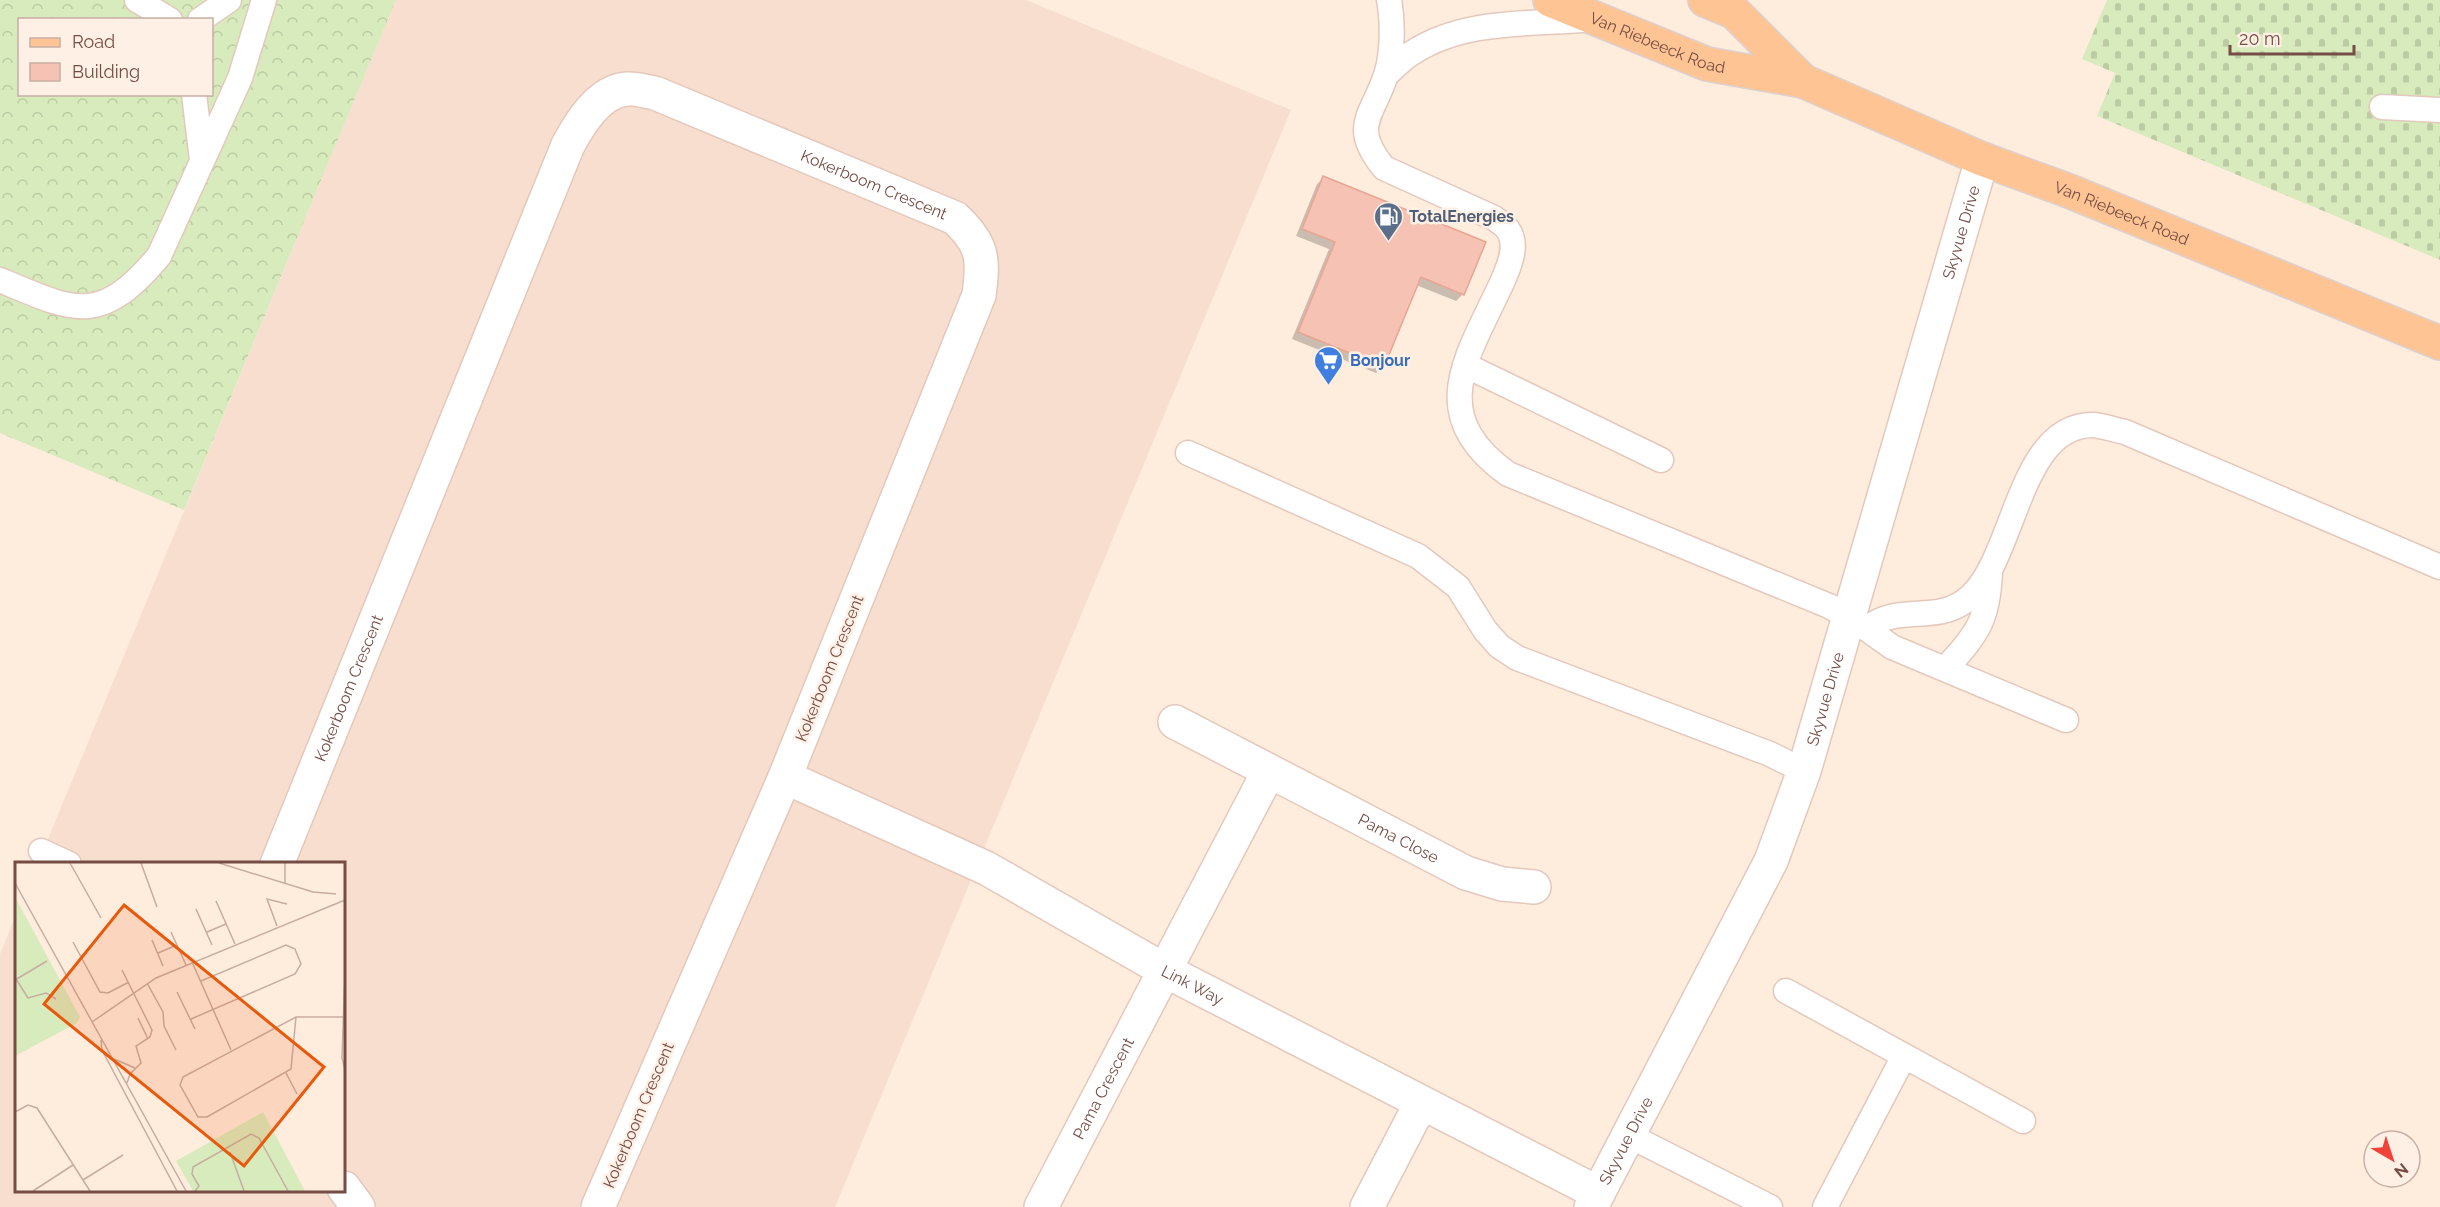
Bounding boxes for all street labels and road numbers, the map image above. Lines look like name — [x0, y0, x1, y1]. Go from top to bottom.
street label: Van Riebeeck Road — [1587, 8, 1727, 77]
street label: Kokerboom Crescent — [798, 146, 950, 224]
street label: Van Riebeeck Road — [2052, 177, 2192, 249]
street label: Skyvue Drive — [1939, 183, 1984, 281]
street label: Kokerboom Crescent — [791, 592, 868, 744]
street label: Kokerboom Crescent — [311, 611, 387, 764]
street label: Skyvue Drive — [1803, 650, 1848, 748]
street label: Pama Close — [1355, 810, 1442, 867]
street label: Link Way — [1158, 961, 1227, 1009]
street label: Pama Crescent — [1069, 1034, 1138, 1143]
street label: Kokerboom Crescent — [599, 1039, 678, 1191]
street label: Skyvue Drive — [1595, 1093, 1657, 1188]

